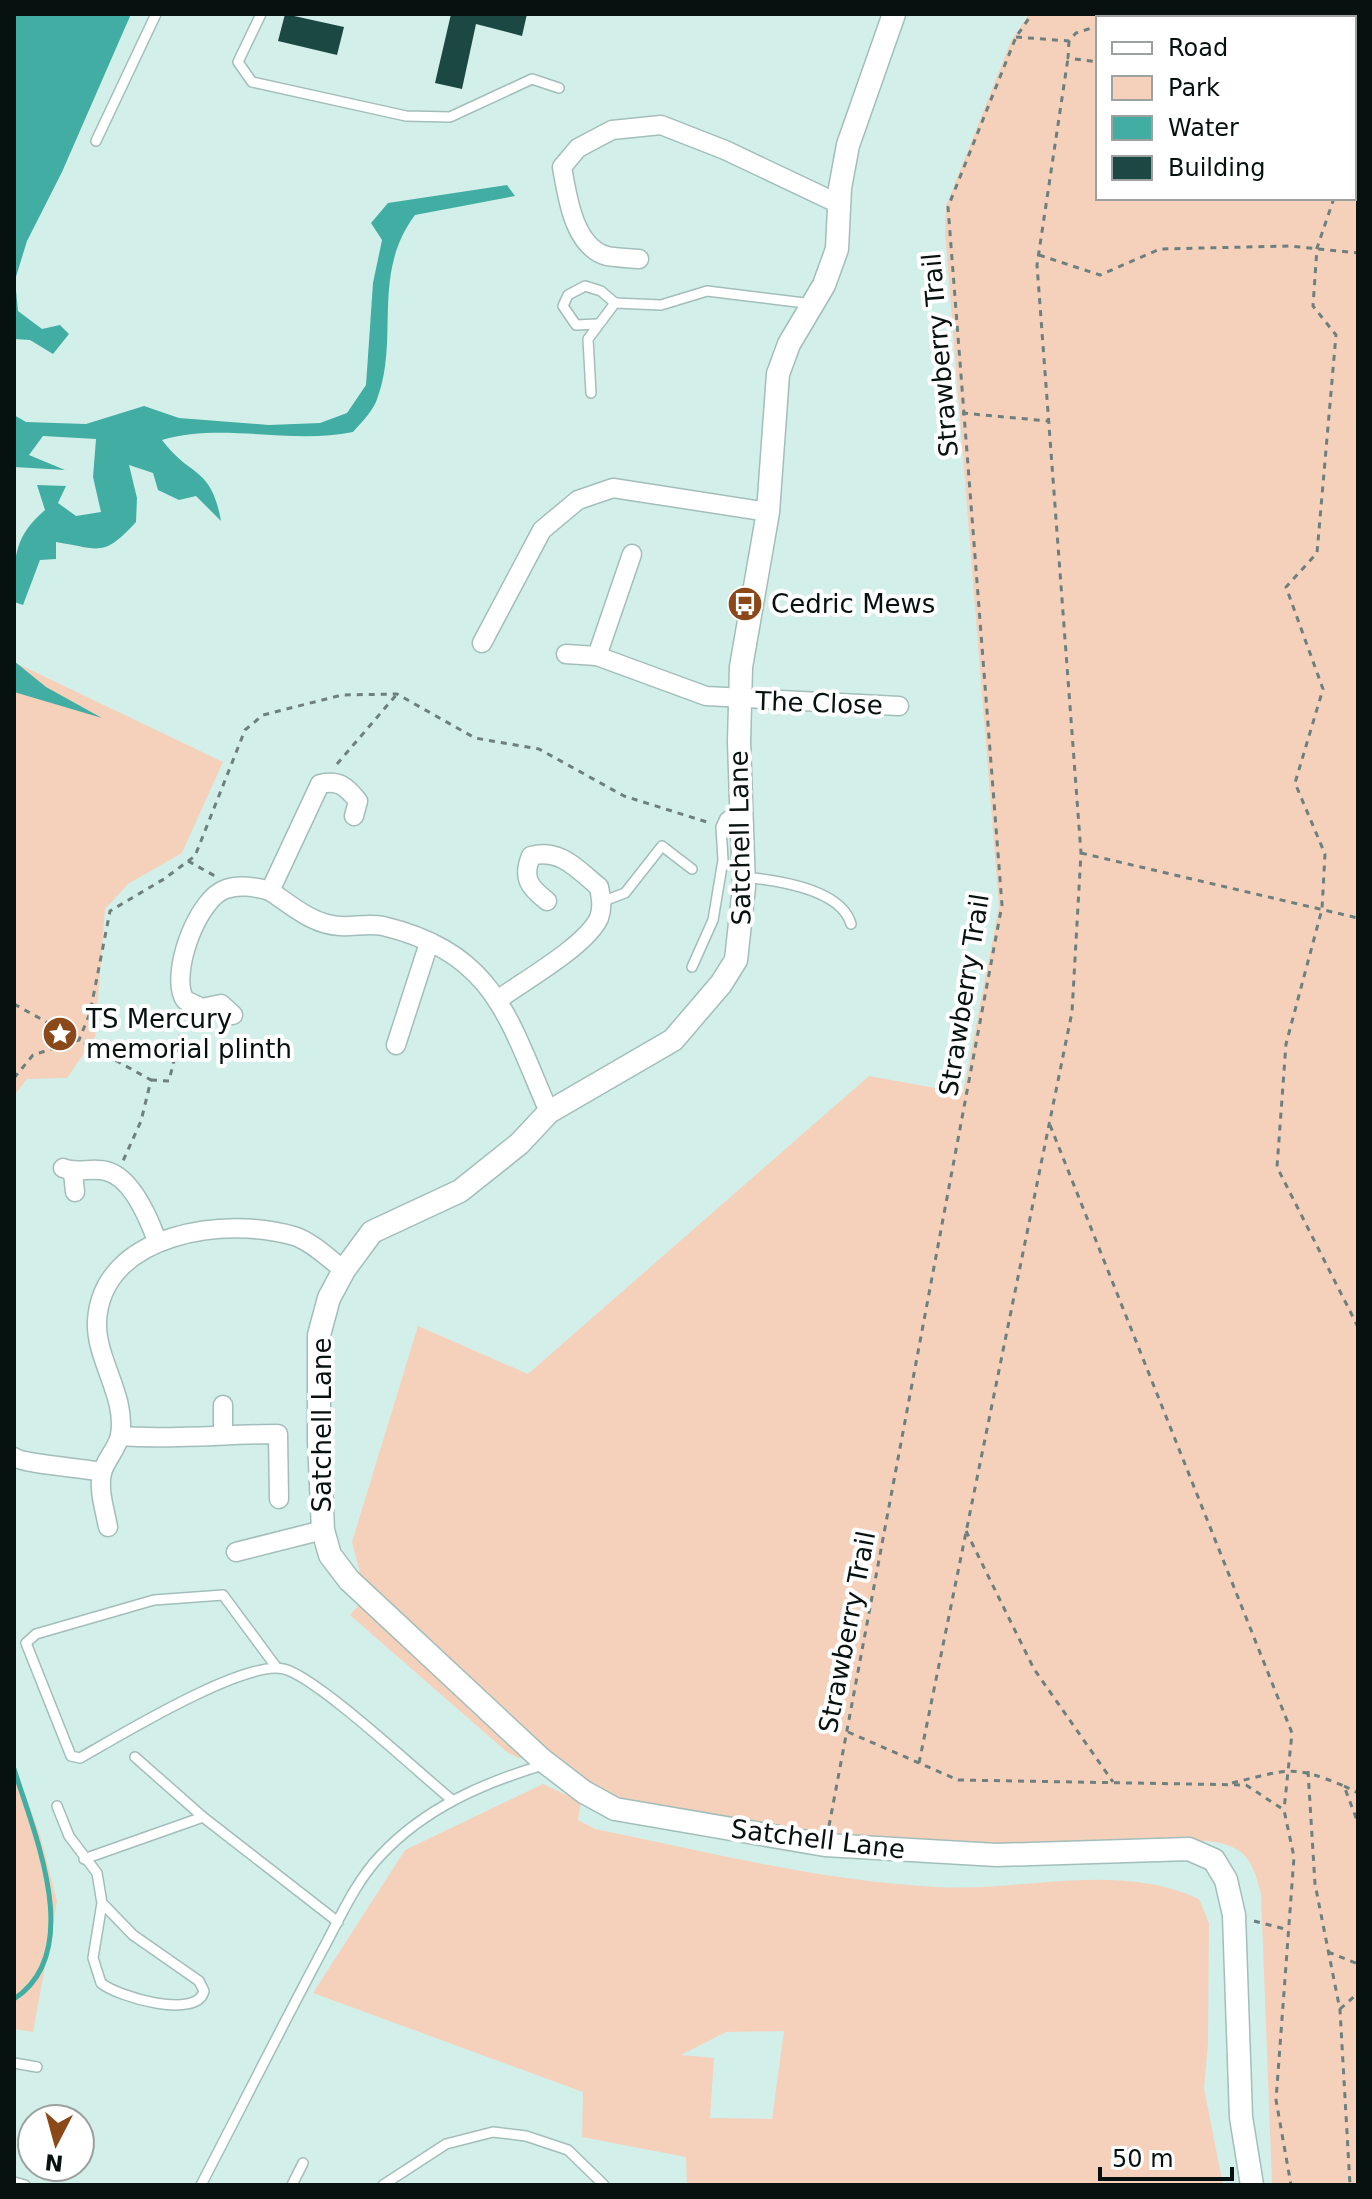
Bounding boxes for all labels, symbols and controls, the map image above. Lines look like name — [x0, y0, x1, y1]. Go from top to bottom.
legend — [1096, 16, 1356, 200]
text: Road — [1168, 34, 1228, 62]
text: Park — [1168, 74, 1220, 102]
text: Water — [1168, 114, 1239, 142]
text: Building — [1168, 154, 1265, 182]
street label: Strawberry Trail — [916, 252, 964, 458]
bus stop icon: Cedric Mews — [726, 585, 764, 623]
place label: Cedric Mews — [771, 589, 935, 619]
street label: The Close — [754, 686, 883, 720]
street label: Satchell Lane — [723, 750, 757, 926]
street label: Strawberry Trail — [933, 892, 995, 1098]
place label: TS Mercury memorial plinth — [85, 1004, 292, 1064]
place icon: TS Mercury memorial plinth — [41, 1015, 79, 1053]
street label: Satchell Lane — [307, 1337, 337, 1513]
street label: Strawberry Trail — [813, 1529, 881, 1735]
street label: Satchell Lane — [729, 1813, 907, 1865]
north arrow — [16, 2103, 96, 2183]
scale bar — [1100, 2131, 1232, 2181]
text: 50 m — [1112, 2145, 1174, 2173]
text: N — [43, 2149, 64, 2176]

